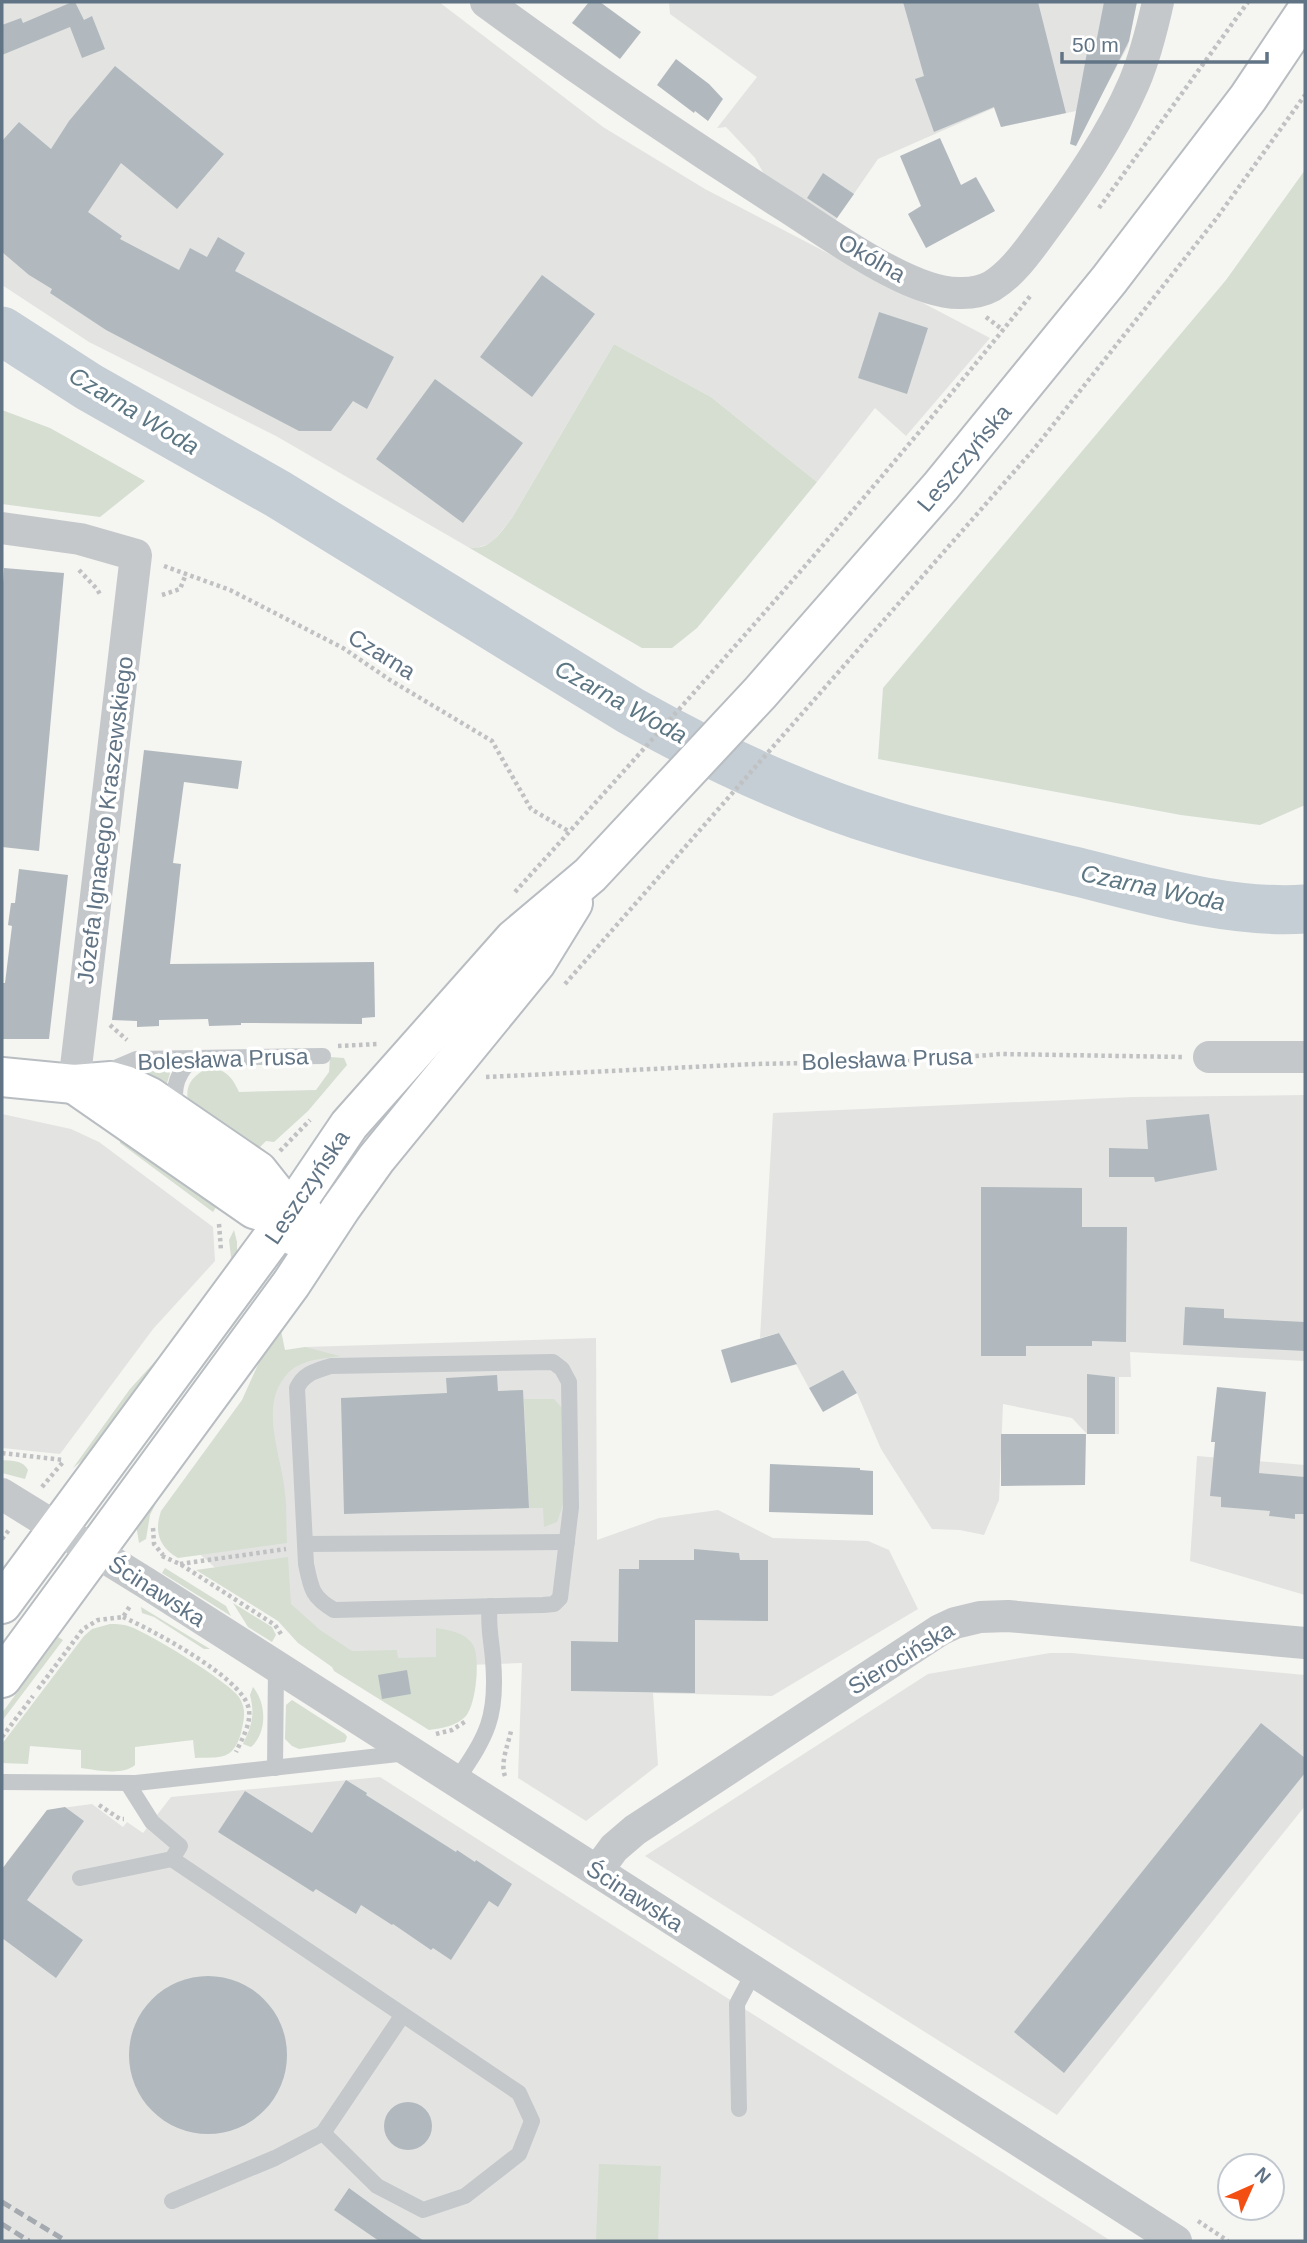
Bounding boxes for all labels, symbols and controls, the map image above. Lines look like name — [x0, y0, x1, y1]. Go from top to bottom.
scale bar — [1062, 21, 1267, 65]
text: 50 m — [1072, 33, 1119, 56]
street label: Okólna — [834, 229, 910, 288]
water label: Czarna Woda — [64, 361, 204, 460]
street label: Leszczyńska — [912, 399, 1016, 517]
street label: Czarna — [344, 623, 420, 685]
water label: Czarna Woda — [551, 654, 692, 749]
street label: Józefa Ignacego Kraszewskiego — [72, 655, 138, 985]
water label: Czarna Woda — [1079, 859, 1228, 916]
street label: Bolesława Prusa — [137, 1043, 309, 1075]
street label: Bolesława Prusa — [801, 1043, 973, 1075]
street label: Leszczyńska — [259, 1125, 355, 1249]
street label: Ścinawska — [104, 1549, 211, 1632]
street label: Sierocińska — [843, 1616, 959, 1700]
street label: Ścinawska — [582, 1854, 689, 1937]
north arrow — [1216, 2152, 1286, 2222]
text: N — [1250, 2163, 1275, 2188]

